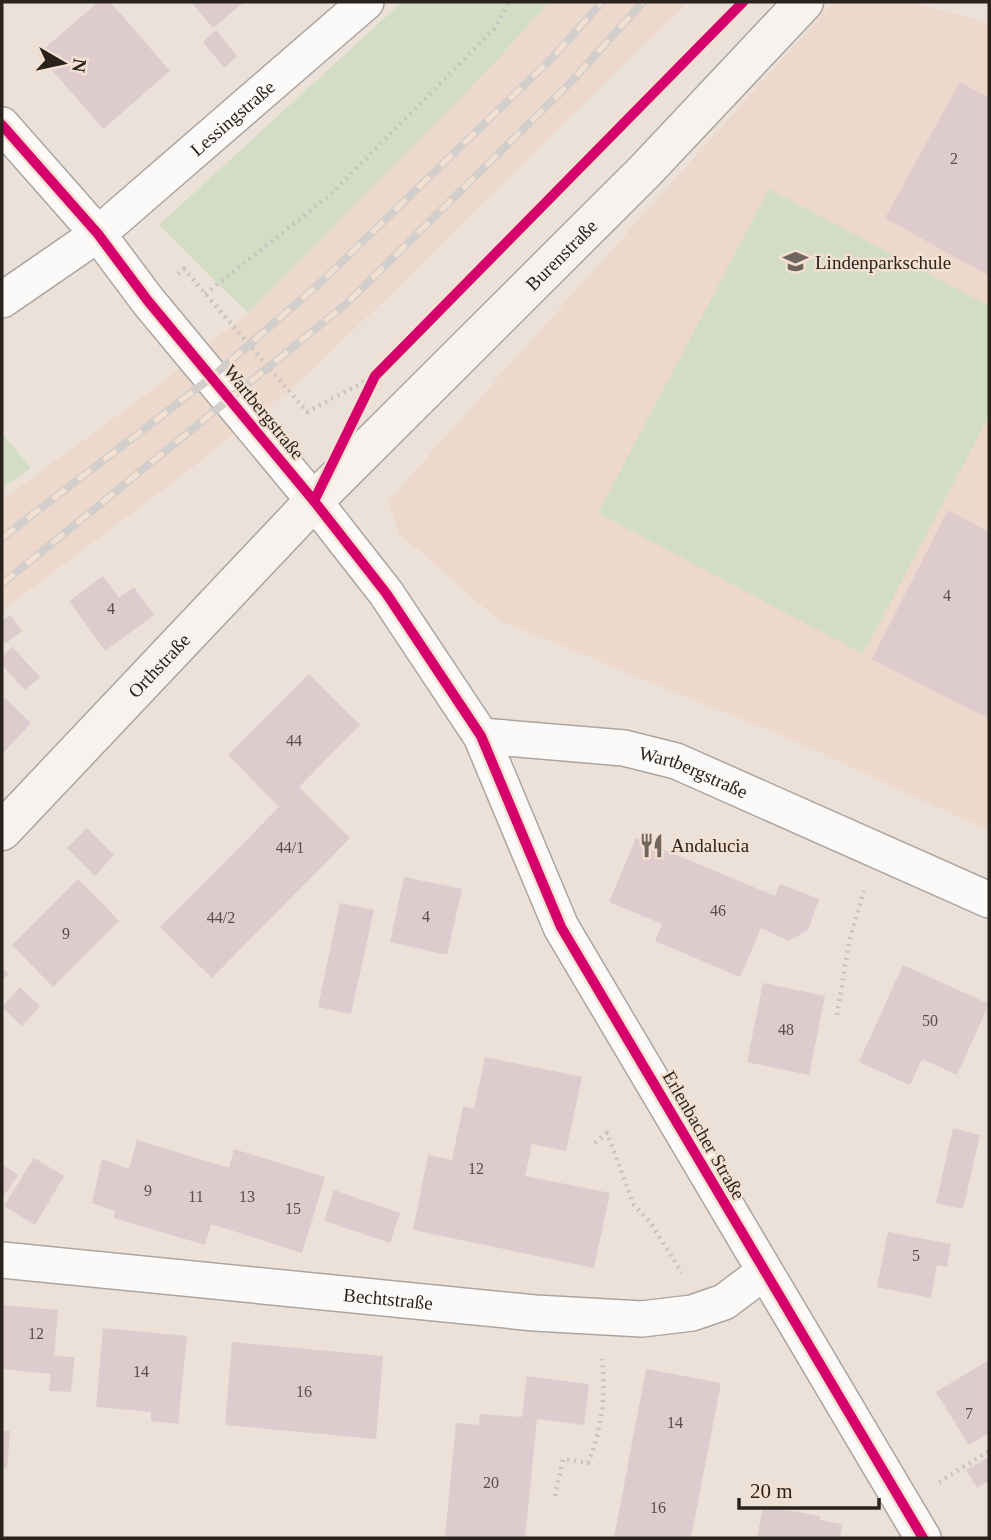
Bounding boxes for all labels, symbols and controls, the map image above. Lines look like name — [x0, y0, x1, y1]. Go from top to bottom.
north arrow — [28, 28, 98, 98]
text: N — [68, 57, 91, 74]
street label: Lessingstraße — [186, 76, 279, 160]
house number: 2 — [950, 150, 958, 167]
street label: Burenstraße — [521, 215, 601, 295]
school or university icon: Lindenparkschule — [781, 248, 809, 276]
place label: Lindenparkschule — [815, 252, 951, 273]
street label: Wartbergstraße — [220, 361, 308, 463]
house number: 4 — [943, 587, 951, 604]
house number: 4 — [107, 600, 115, 617]
street label: Orthstraße — [123, 629, 194, 702]
house number: 44 — [286, 732, 302, 749]
street label: Wartbergstraße — [637, 742, 751, 802]
restaurant icon: Andalucia — [637, 831, 665, 859]
place label: Andalucia — [671, 835, 750, 856]
house number: 44/1 — [276, 839, 304, 856]
house number: 46 — [710, 902, 726, 919]
house number: 4 — [422, 908, 430, 925]
house number: 44/2 — [207, 909, 235, 926]
house number: 9 — [62, 925, 70, 942]
house number: 50 — [922, 1012, 938, 1029]
house number: 48 — [778, 1021, 794, 1038]
street label: Erlenbacher Straße — [659, 1067, 749, 1203]
house number: 12 — [468, 1160, 484, 1177]
house number: 9 — [144, 1182, 152, 1199]
house number: 11 — [188, 1188, 204, 1205]
house number: 13 — [239, 1188, 255, 1205]
house number: 15 — [285, 1200, 301, 1217]
house number: 5 — [912, 1247, 920, 1264]
street label: Bechtstraße — [342, 1284, 434, 1313]
house number: 12 — [28, 1325, 44, 1342]
house number: 14 — [133, 1363, 149, 1380]
house number: 16 — [296, 1383, 312, 1400]
house number: 7 — [965, 1405, 973, 1422]
house number: 14 — [667, 1414, 683, 1431]
scale bar — [739, 1466, 879, 1510]
house number: 20 — [483, 1474, 499, 1491]
text: 20 m — [750, 1479, 793, 1503]
house number: 16 — [650, 1499, 666, 1516]

